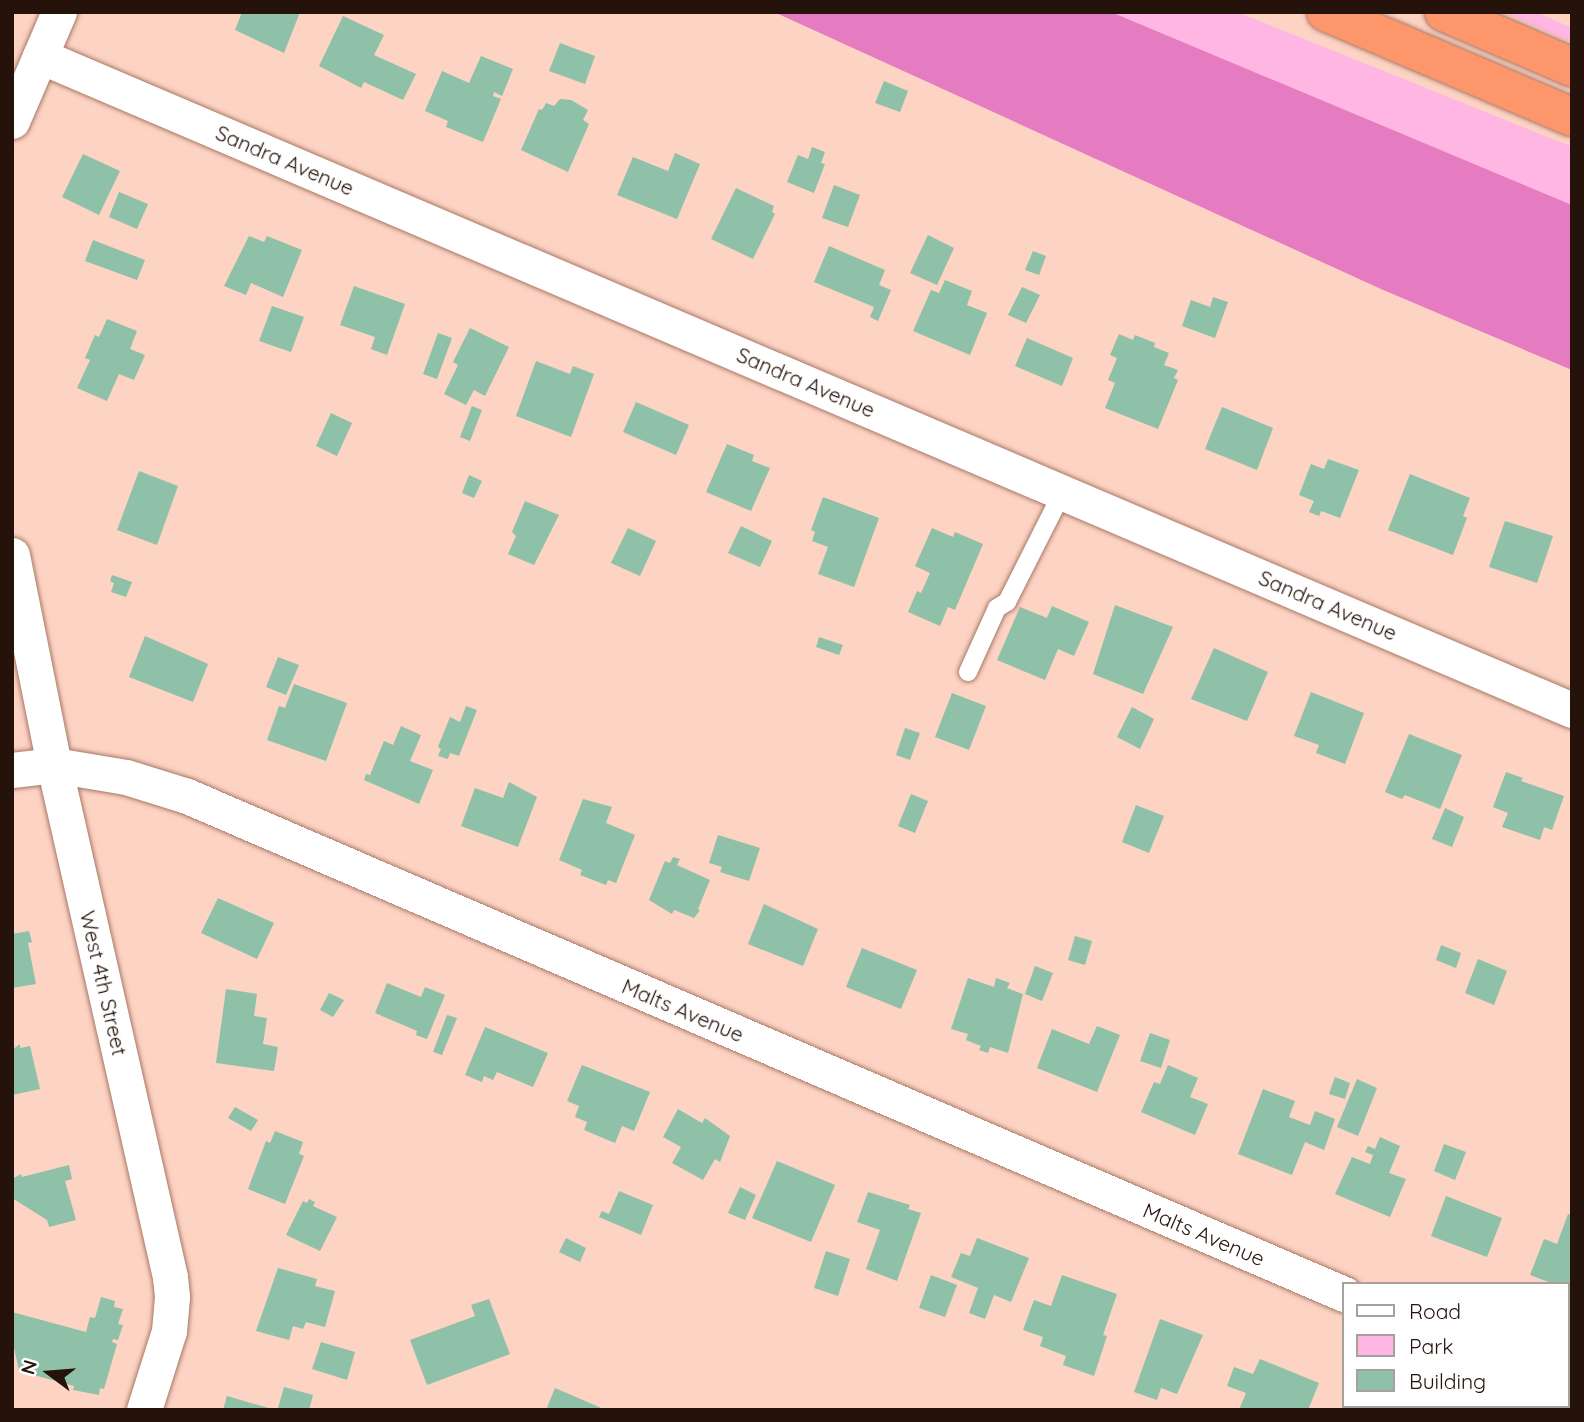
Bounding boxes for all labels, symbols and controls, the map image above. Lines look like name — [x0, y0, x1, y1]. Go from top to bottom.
street label: Sandra Avenue — [212, 120, 358, 200]
street label: Sandra Avenue — [733, 342, 879, 422]
street label: Sandra Avenue — [1255, 565, 1401, 645]
street label: West 4th Street — [75, 908, 133, 1058]
street label: Malts Avenue — [618, 973, 748, 1047]
street label: Malts Avenue — [1139, 1197, 1269, 1271]
legend — [1342, 1282, 1570, 1408]
text: Road — [1409, 1298, 1461, 1324]
text: Park — [1409, 1333, 1453, 1359]
north arrow — [14, 1338, 84, 1408]
text: N — [15, 1357, 42, 1377]
text: Building — [1409, 1368, 1486, 1394]

